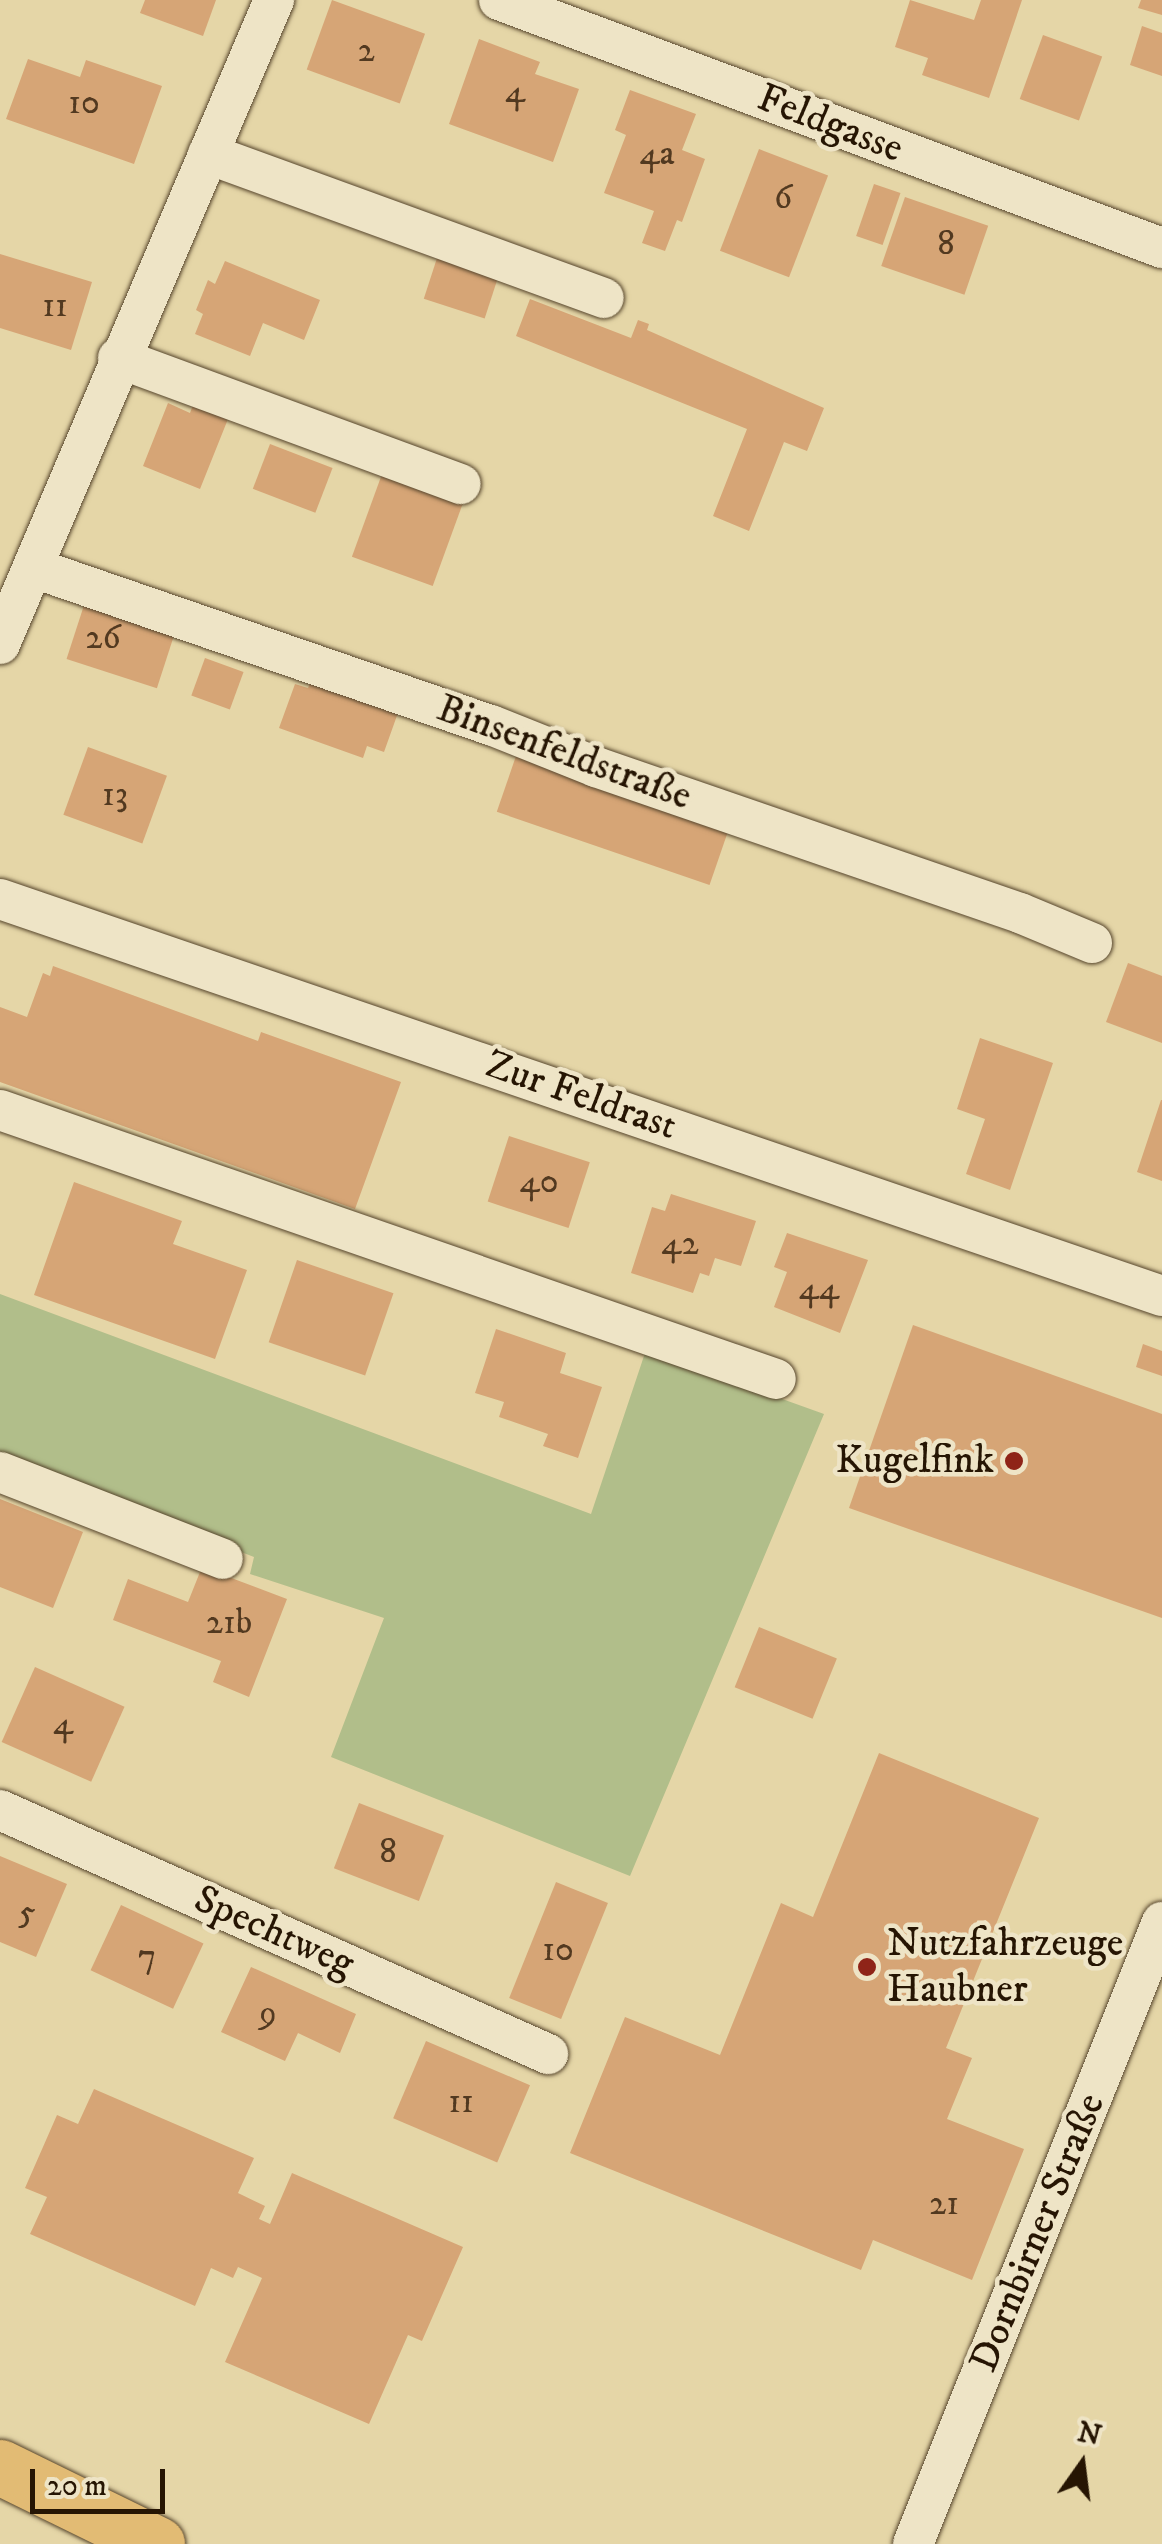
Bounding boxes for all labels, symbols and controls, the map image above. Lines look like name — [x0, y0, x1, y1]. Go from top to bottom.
house number: 2 — [357, 30, 375, 72]
house number: 4 — [505, 71, 525, 113]
street label: Feldgasse — [751, 74, 909, 174]
house number: 10 — [68, 82, 100, 124]
house number: 4a — [639, 133, 675, 175]
house number: 6 — [774, 177, 792, 219]
house number: 8 — [937, 223, 955, 265]
house number: 11 — [42, 285, 68, 327]
house number: 26 — [85, 617, 121, 659]
street label: Binsenfeldstraße — [430, 685, 698, 821]
house number: 13 — [102, 774, 128, 816]
street label: Zur Feldrast — [479, 1041, 683, 1151]
house number: 40 — [520, 1161, 558, 1203]
house number: 42 — [661, 1223, 699, 1265]
house number: 44 — [799, 1268, 839, 1310]
place label: Kugelfink — [836, 1437, 994, 1485]
marker: Kugelfink — [1003, 1450, 1025, 1472]
house number: 21b — [206, 1602, 252, 1644]
house number: 4 — [53, 1703, 73, 1745]
house number: 8 — [379, 1831, 397, 1873]
street label: Spechtweg — [187, 1876, 361, 1988]
house number: 5 — [18, 1892, 36, 1934]
place label: Nutzfahrzeuge Haubner — [887, 1920, 1123, 2014]
house number: 10 — [542, 1929, 574, 1971]
house number: 7 — [138, 1936, 156, 1978]
marker: Nutzfahrzeuge Haubner — [856, 1956, 878, 1978]
house number: 9 — [259, 1993, 277, 2035]
house number: 11 — [448, 2081, 474, 2123]
street label: Dornbirner Straße — [960, 2087, 1116, 2379]
house number: 21 — [929, 2183, 959, 2225]
north arrow — [1032, 2414, 1132, 2514]
text: N — [1074, 2415, 1105, 2454]
scale bar — [35, 2449, 170, 2511]
text: 20 m — [47, 2468, 107, 2505]

